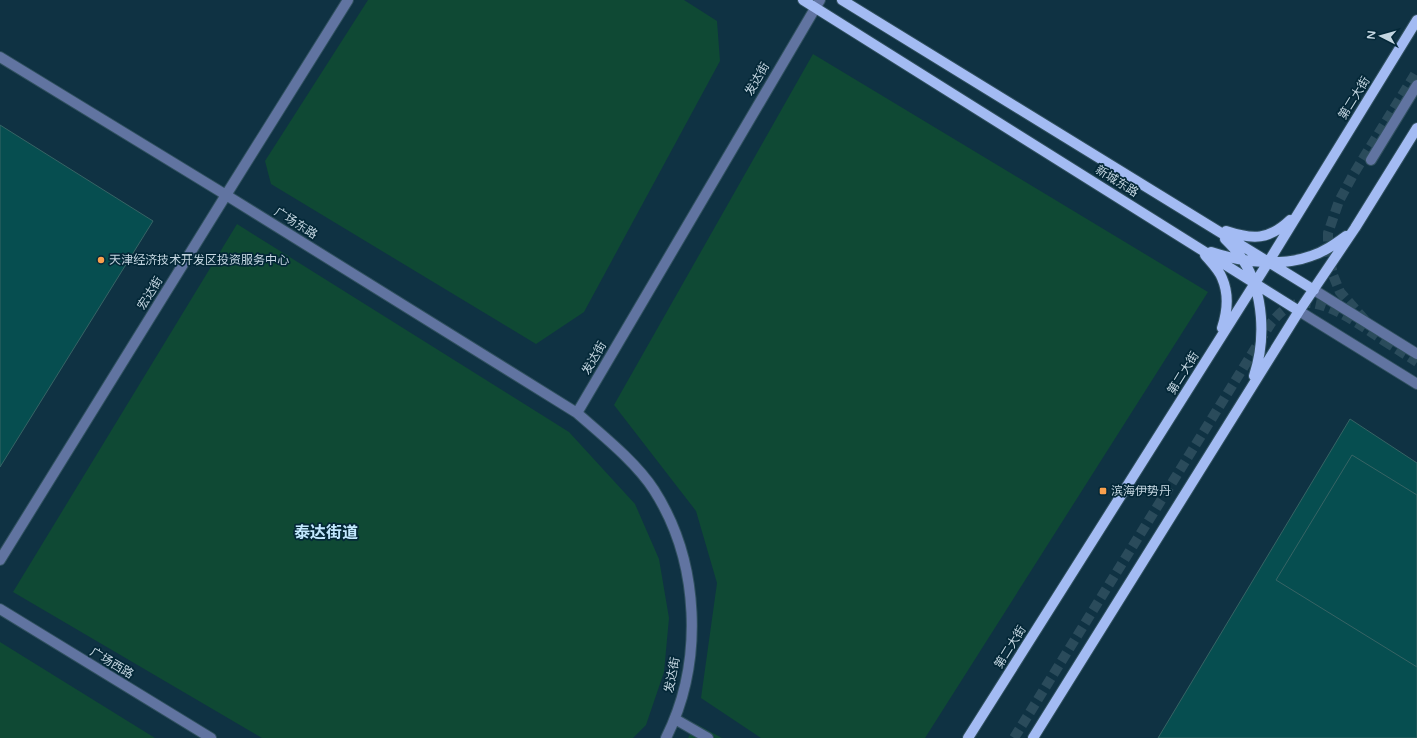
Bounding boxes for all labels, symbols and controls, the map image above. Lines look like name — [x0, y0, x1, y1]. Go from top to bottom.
north arrow — [1361, 16, 1401, 56]
text: N — [1365, 30, 1378, 40]
street label: 发达街 — [742, 60, 772, 98]
street label: 第二大街 — [1335, 74, 1373, 122]
street label: 新城东路 — [1093, 162, 1141, 200]
street label: 广场东路 — [272, 204, 320, 242]
place label: 天津经济技术开发区投资服务中心 — [109, 253, 289, 267]
marker: 天津经济技术开发区投资服务中心 — [96, 255, 106, 265]
street label: 宏达街 — [135, 274, 165, 312]
street label: 发达街 — [579, 339, 609, 377]
street label: 第二大街 — [1164, 349, 1202, 397]
place label: 滨海伊势丹 — [1111, 484, 1171, 498]
marker: 滨海伊势丹 — [1098, 486, 1108, 496]
district label: 泰达街道 — [294, 523, 358, 543]
street label: 第二大街 — [991, 623, 1029, 671]
street label: 广场西路 — [88, 645, 136, 681]
street label: 发达街 — [662, 656, 682, 694]

